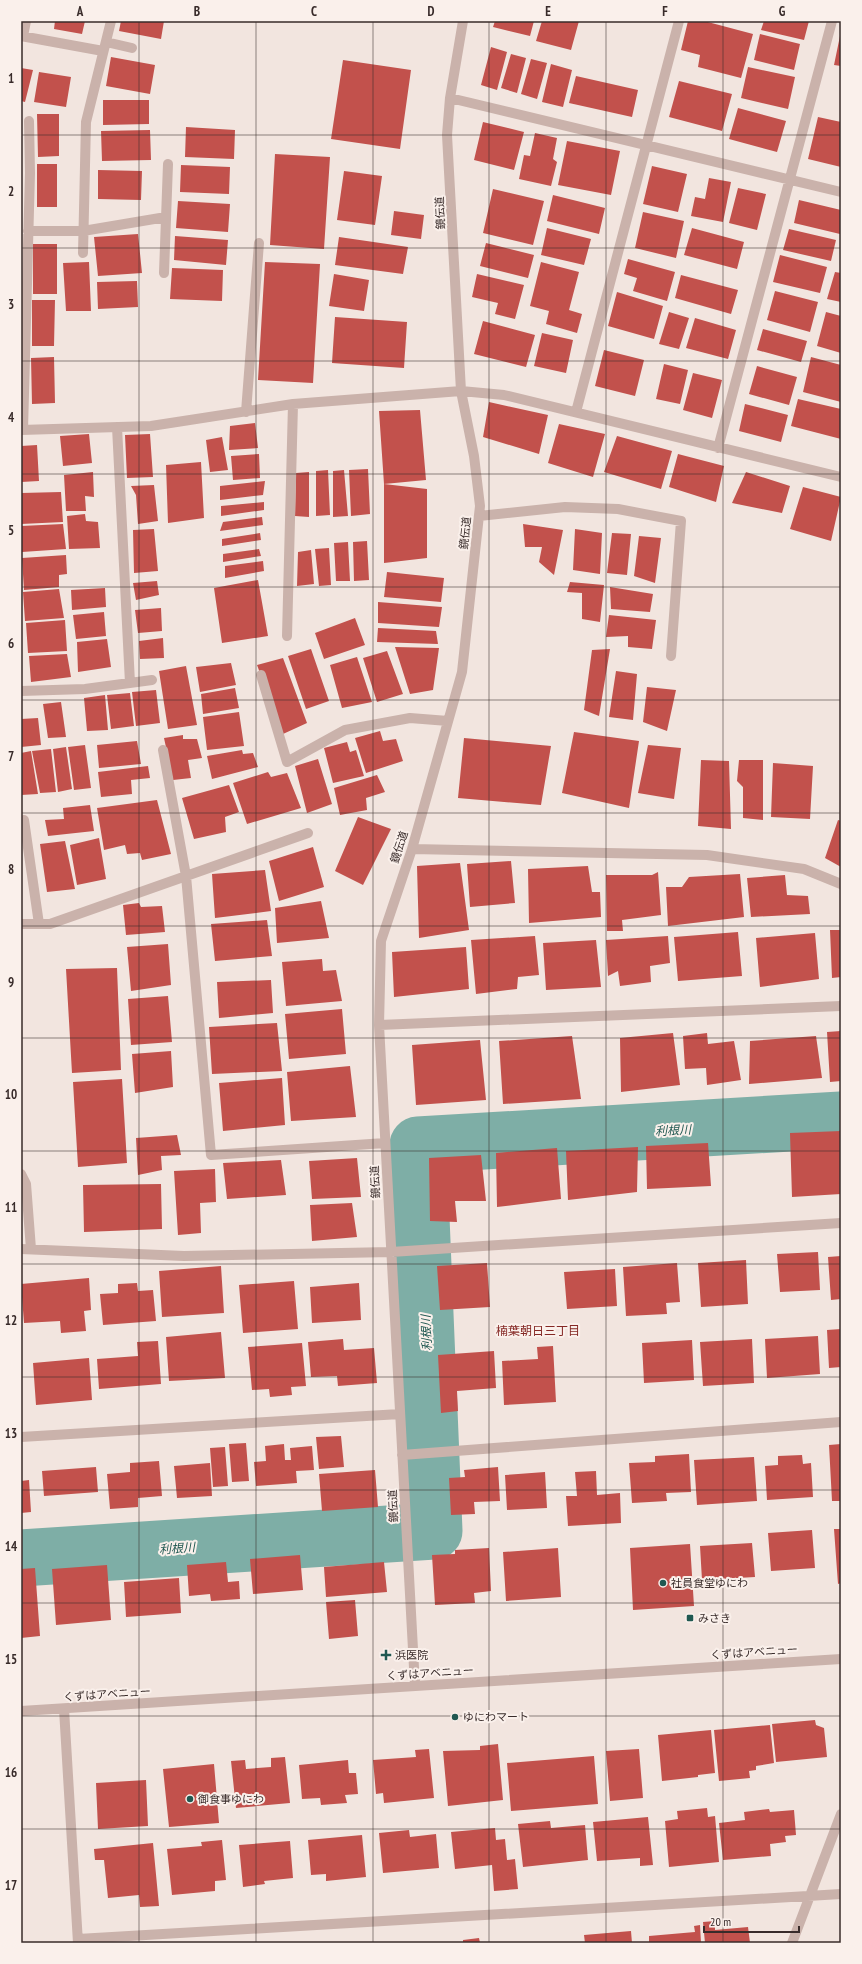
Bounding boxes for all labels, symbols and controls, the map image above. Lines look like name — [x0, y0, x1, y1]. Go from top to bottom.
text: A — [76, 3, 84, 20]
text: B — [194, 3, 200, 20]
text: C — [311, 3, 317, 20]
text: D — [428, 3, 435, 20]
text: E — [545, 3, 551, 20]
text: F — [662, 3, 668, 20]
text: G — [779, 3, 786, 20]
text: 1 — [8, 70, 14, 87]
text: 2 — [8, 183, 14, 200]
street label: 鏡伝道 — [432, 196, 448, 230]
text: 3 — [8, 296, 14, 313]
text: 4 — [8, 409, 15, 426]
street label: 鏡伝道 — [456, 516, 474, 550]
text: 5 — [8, 522, 14, 539]
text: 6 — [8, 635, 14, 652]
text: 7 — [8, 748, 14, 765]
street label: 鏡伝道 — [387, 829, 411, 865]
text: 8 — [8, 861, 14, 878]
text: 9 — [8, 974, 14, 991]
text: 10 — [5, 1086, 17, 1103]
water label: 利根川 — [655, 1121, 693, 1138]
street label: 鏡伝道 — [367, 1165, 383, 1199]
text: 11 — [5, 1199, 17, 1216]
text: 12 — [5, 1312, 17, 1329]
water label: 利根川 — [418, 1313, 434, 1351]
district label: 楠葉朝日三丁目 — [496, 1323, 580, 1338]
text: 13 — [5, 1425, 17, 1442]
street label: 鏡伝道 — [385, 1489, 401, 1523]
text: 14 — [5, 1538, 18, 1555]
water label: 利根川 — [159, 1539, 197, 1557]
place label: 社員食堂ゆにわ — [671, 1576, 748, 1590]
marker: 社員食堂ゆにわ — [658, 1578, 668, 1588]
place label: みさき — [698, 1611, 731, 1625]
marker: みさき — [685, 1613, 695, 1623]
street label: くずはアベニュー — [710, 1642, 798, 1662]
place label: 浜医院 — [395, 1648, 428, 1662]
marker: 浜医院 — [380, 1649, 392, 1661]
text: 15 — [5, 1651, 17, 1668]
street label: くずはアベニュー — [386, 1663, 474, 1683]
street label: くずはアベニュー — [63, 1684, 151, 1704]
place label: ゆにわマート — [463, 1710, 529, 1724]
marker: ゆにわマート — [450, 1712, 460, 1722]
text: 16 — [5, 1764, 17, 1781]
place label: 御食事ゆにわ — [197, 1792, 264, 1806]
marker: 御食事ゆにわ — [185, 1794, 195, 1804]
text: 17 — [5, 1877, 17, 1894]
scale bar — [704, 1908, 799, 1934]
text: 20 m — [710, 1914, 731, 1929]

